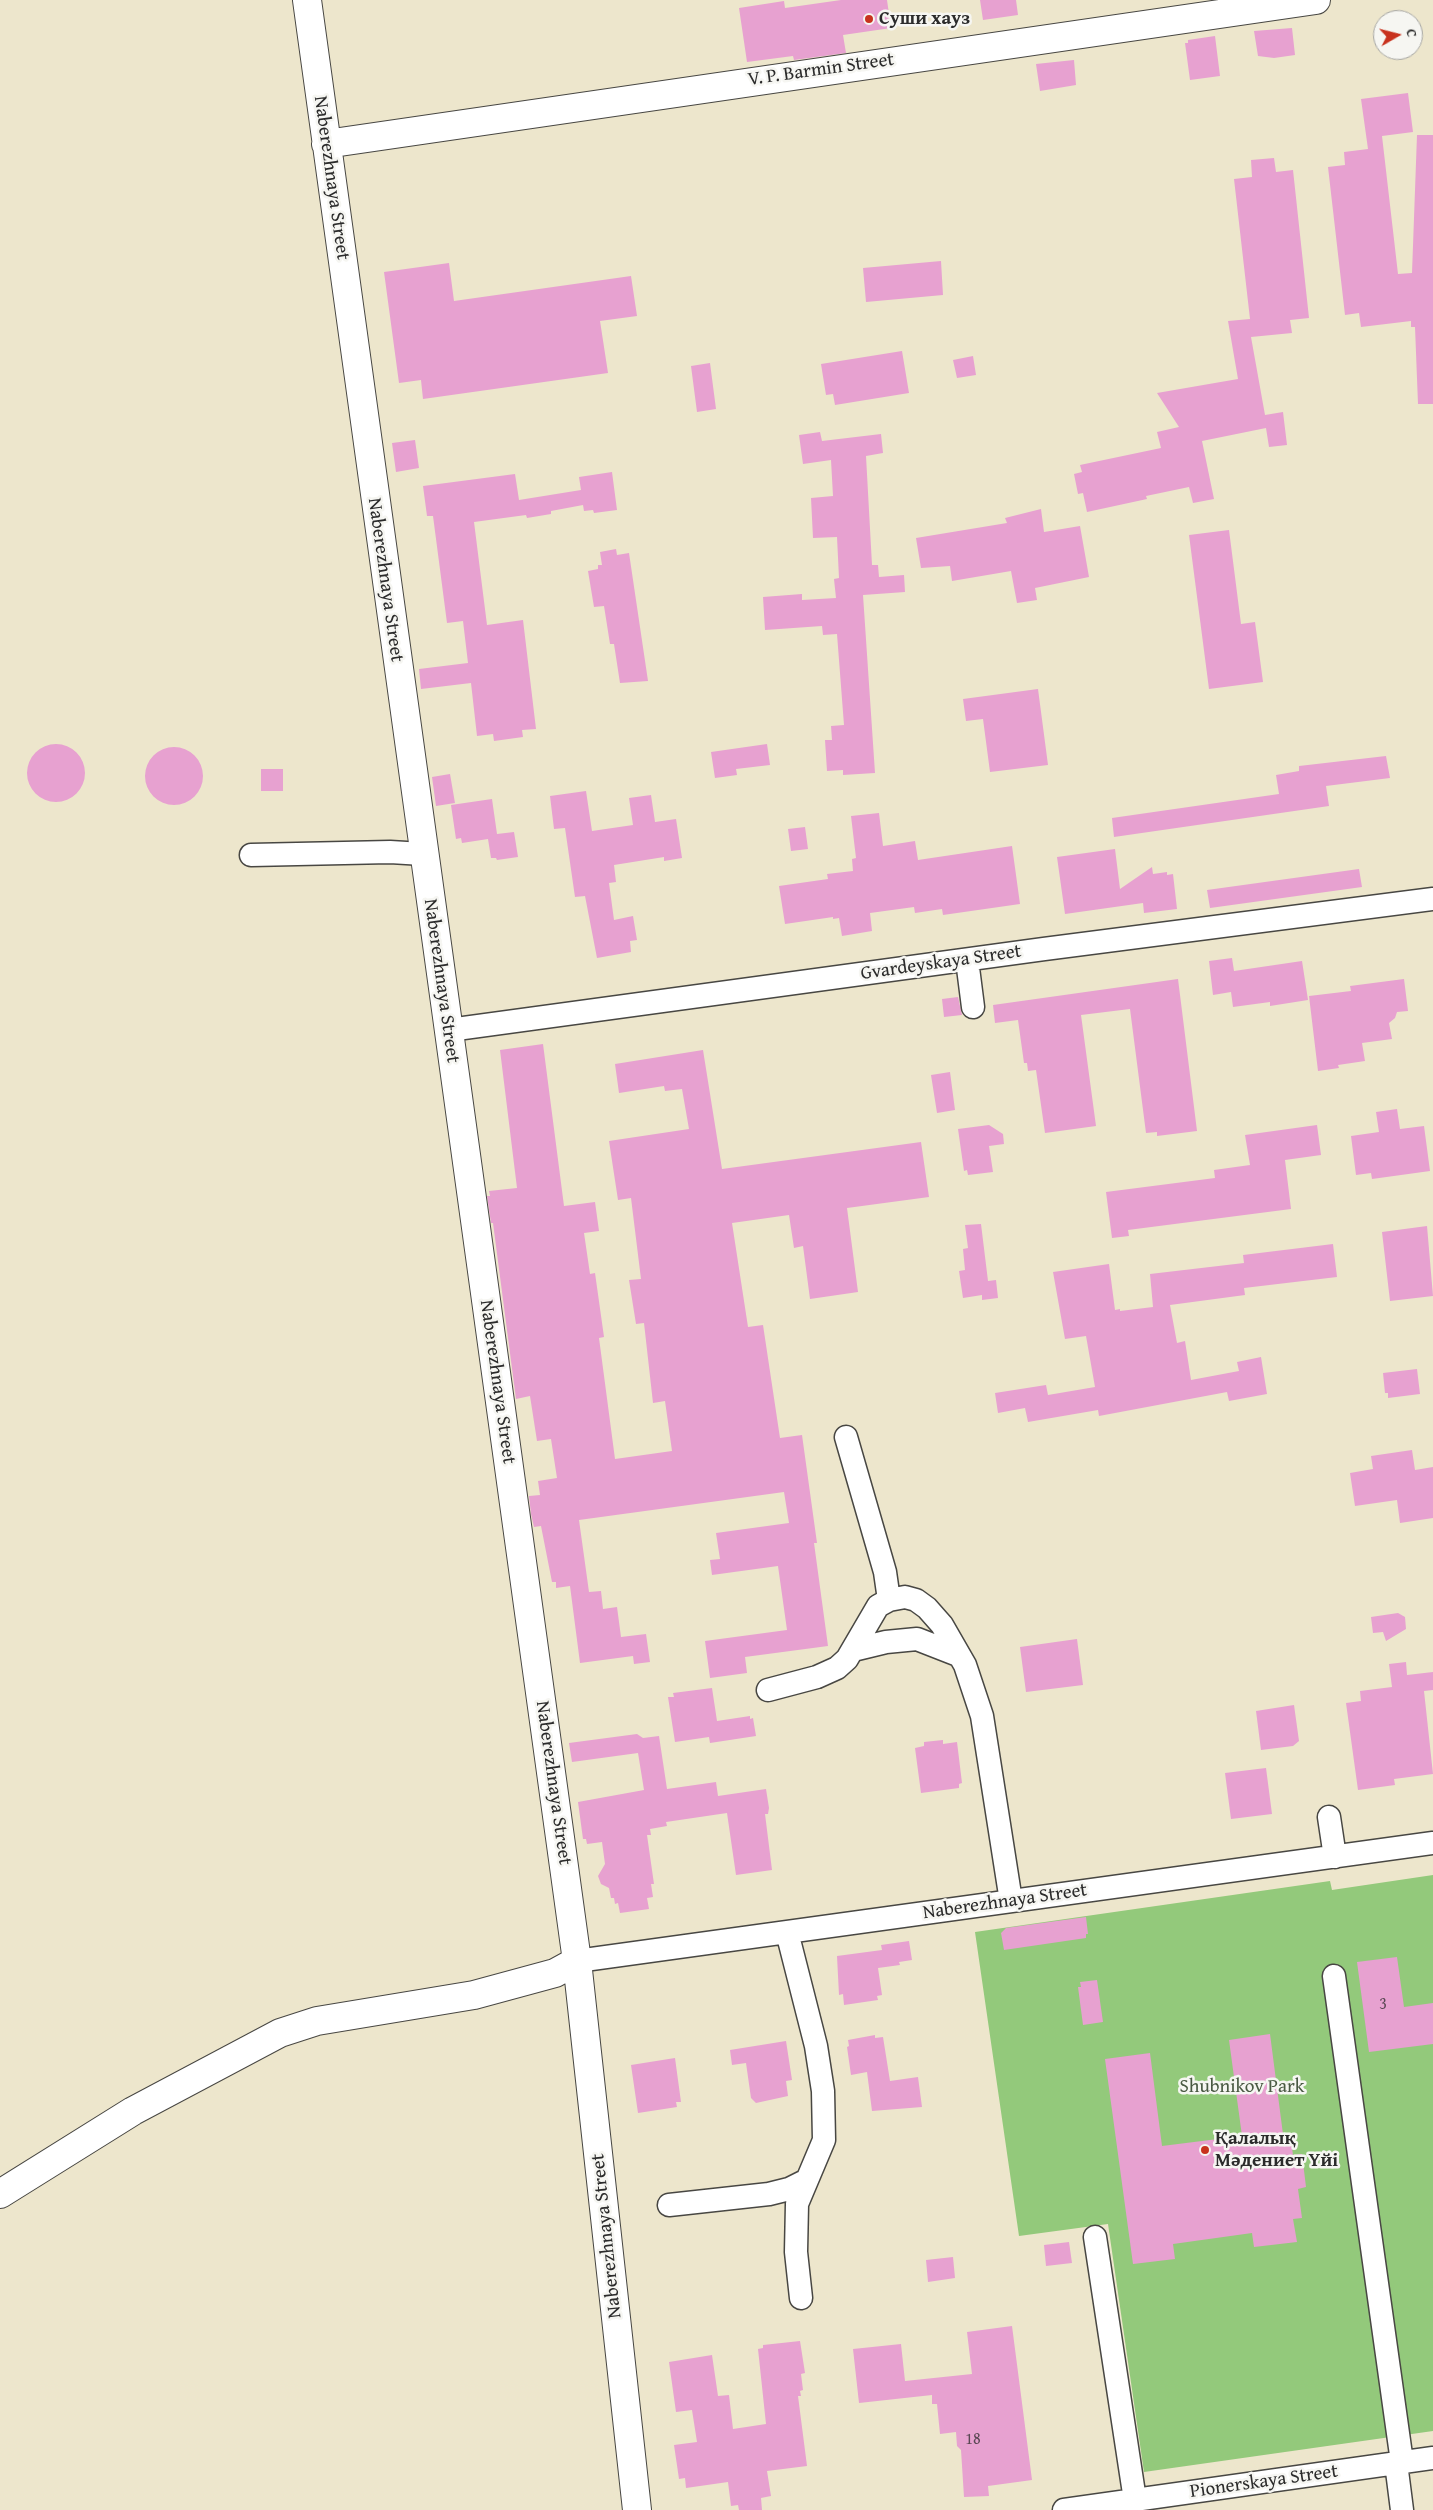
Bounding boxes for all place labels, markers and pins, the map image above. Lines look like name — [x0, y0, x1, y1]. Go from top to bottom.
place label: Суши хауз — [879, 8, 970, 30]
marker: Суши хауз — [863, 13, 875, 25]
place label: Қалалық Мәдениет Үйі — [1215, 2128, 1338, 2172]
marker: Қалалық Мәдениет Үйі — [1199, 2144, 1211, 2156]

